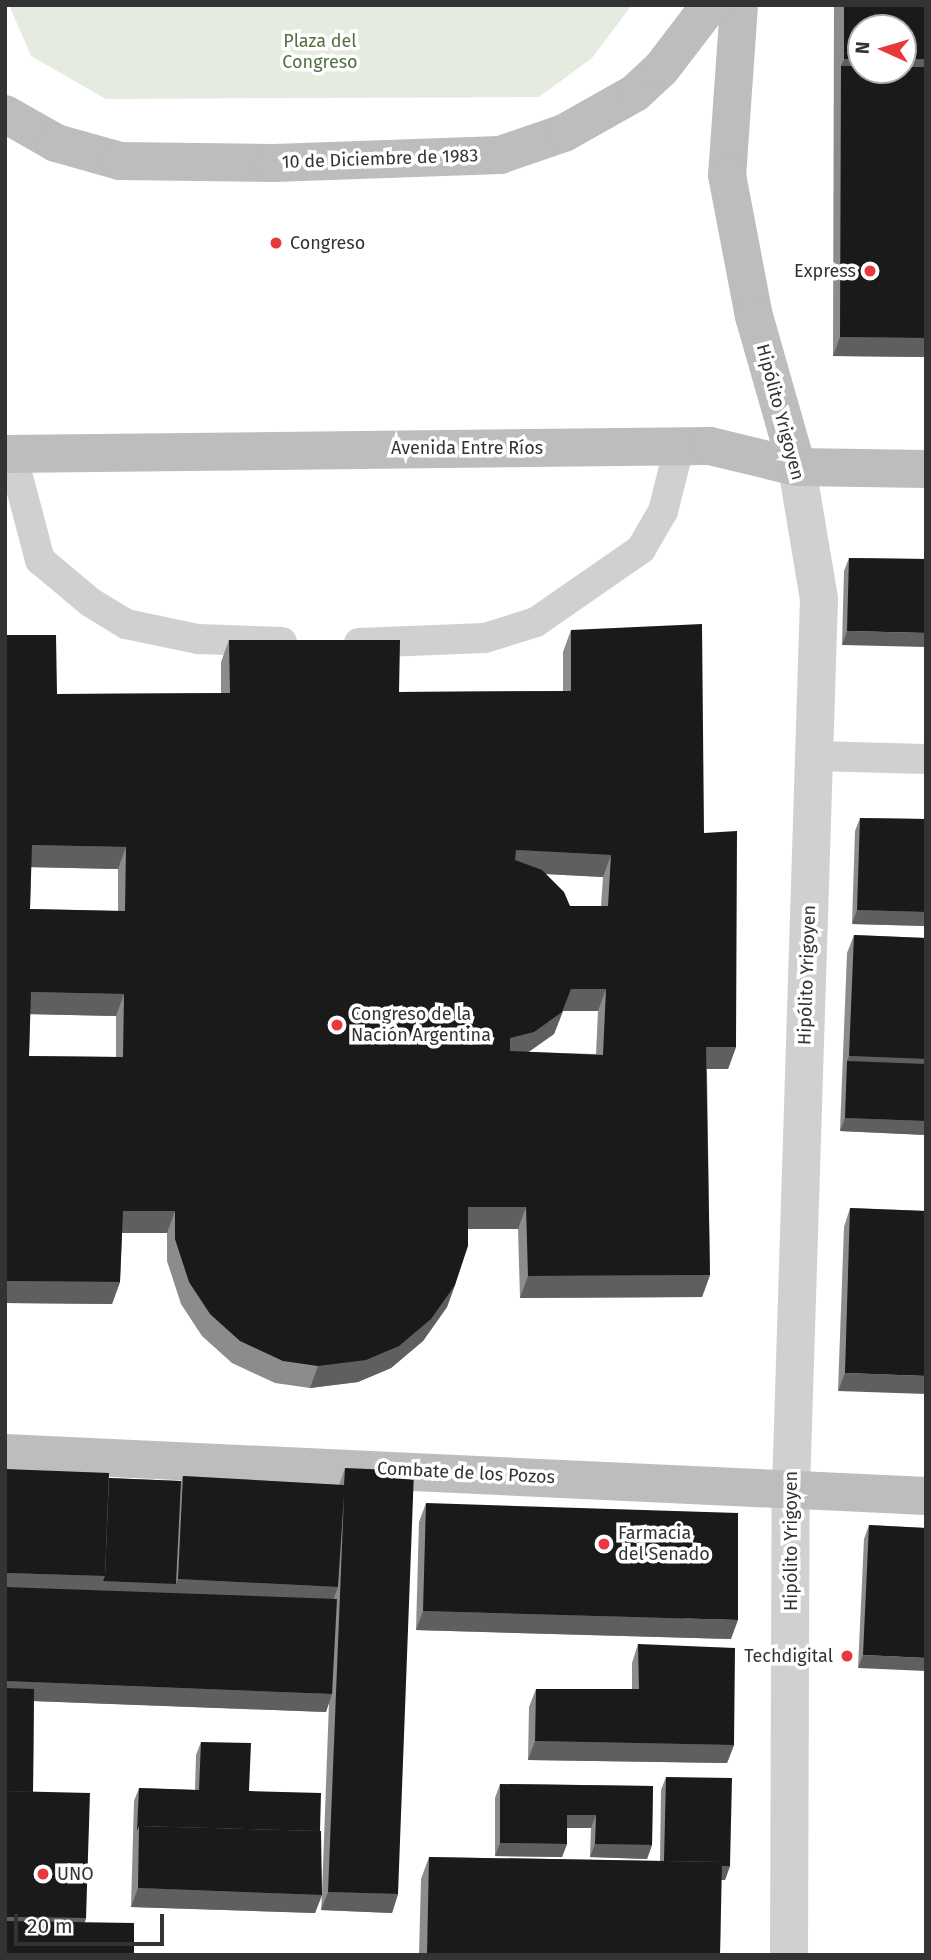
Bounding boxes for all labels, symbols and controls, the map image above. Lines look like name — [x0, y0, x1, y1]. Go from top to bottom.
north arrow — [847, 14, 917, 84]
park label: Plaza del Congreso — [282, 31, 358, 74]
text: N — [851, 41, 874, 55]
street label: 10 de Diciembre de 1983 — [281, 145, 479, 173]
place label: Congreso — [290, 232, 365, 254]
marker: Congreso — [268, 235, 284, 251]
place label: Express — [794, 260, 856, 282]
marker: Express — [862, 263, 878, 279]
street label: Hipólito Yrigoyen — [751, 342, 809, 482]
street label: Avenida Entre Ríos — [391, 437, 543, 459]
street label: Hipólito Yrigoyen — [794, 905, 820, 1045]
place label: Congreso de la Nación Argentina — [351, 1004, 491, 1046]
marker: Congreso de la Nación Argentina — [329, 1017, 345, 1033]
street label: Combate de los Pozos — [377, 1458, 555, 1488]
street label: Hipólito Yrigoyen — [780, 1471, 802, 1611]
place label: Farmacia del Senado — [618, 1523, 710, 1566]
marker: Farmacia del Senado — [596, 1536, 612, 1552]
place label: Techdigital — [744, 1645, 833, 1667]
marker: Techdigital — [839, 1648, 855, 1664]
place label: UNO — [57, 1863, 94, 1885]
marker: UNO — [35, 1866, 51, 1882]
scale bar — [18, 1900, 168, 1944]
text: 20 m — [27, 1913, 73, 1939]

